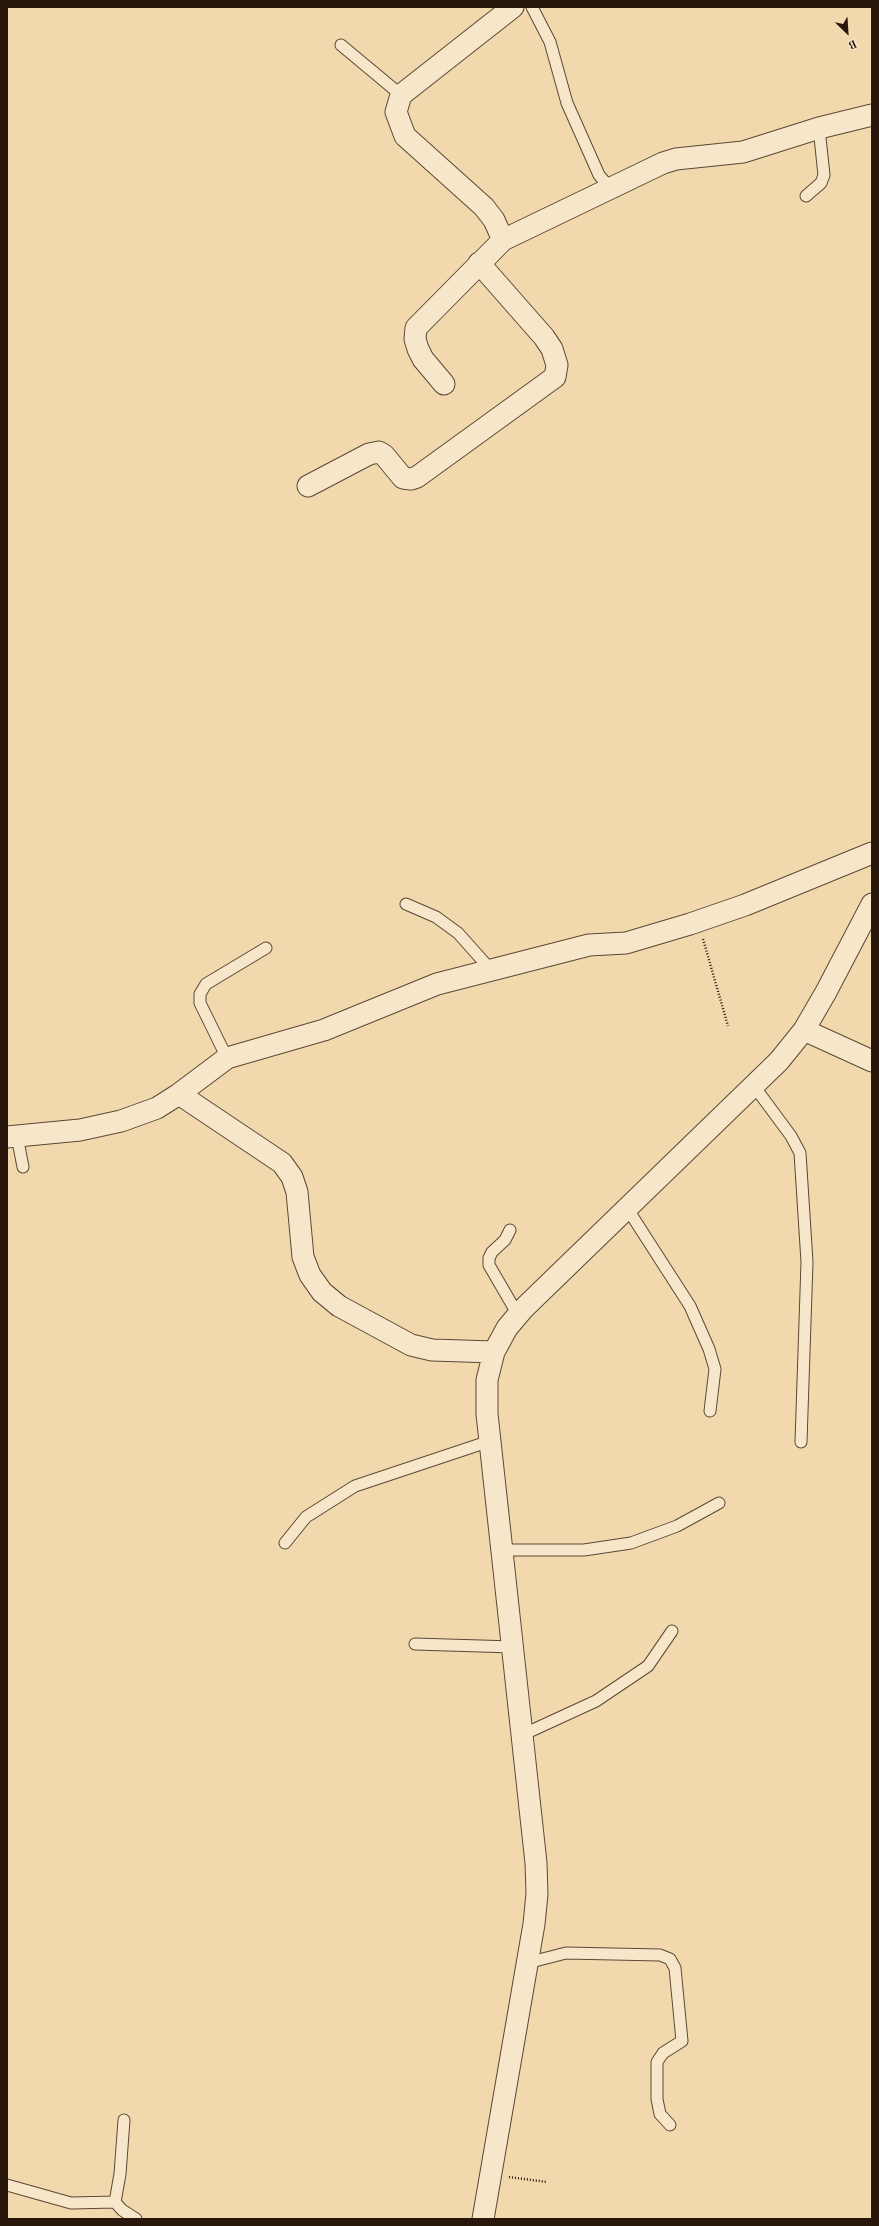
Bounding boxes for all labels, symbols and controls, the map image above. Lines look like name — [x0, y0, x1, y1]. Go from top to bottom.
north arrow — [827, 12, 867, 52]
text: B — [846, 37, 858, 50]

